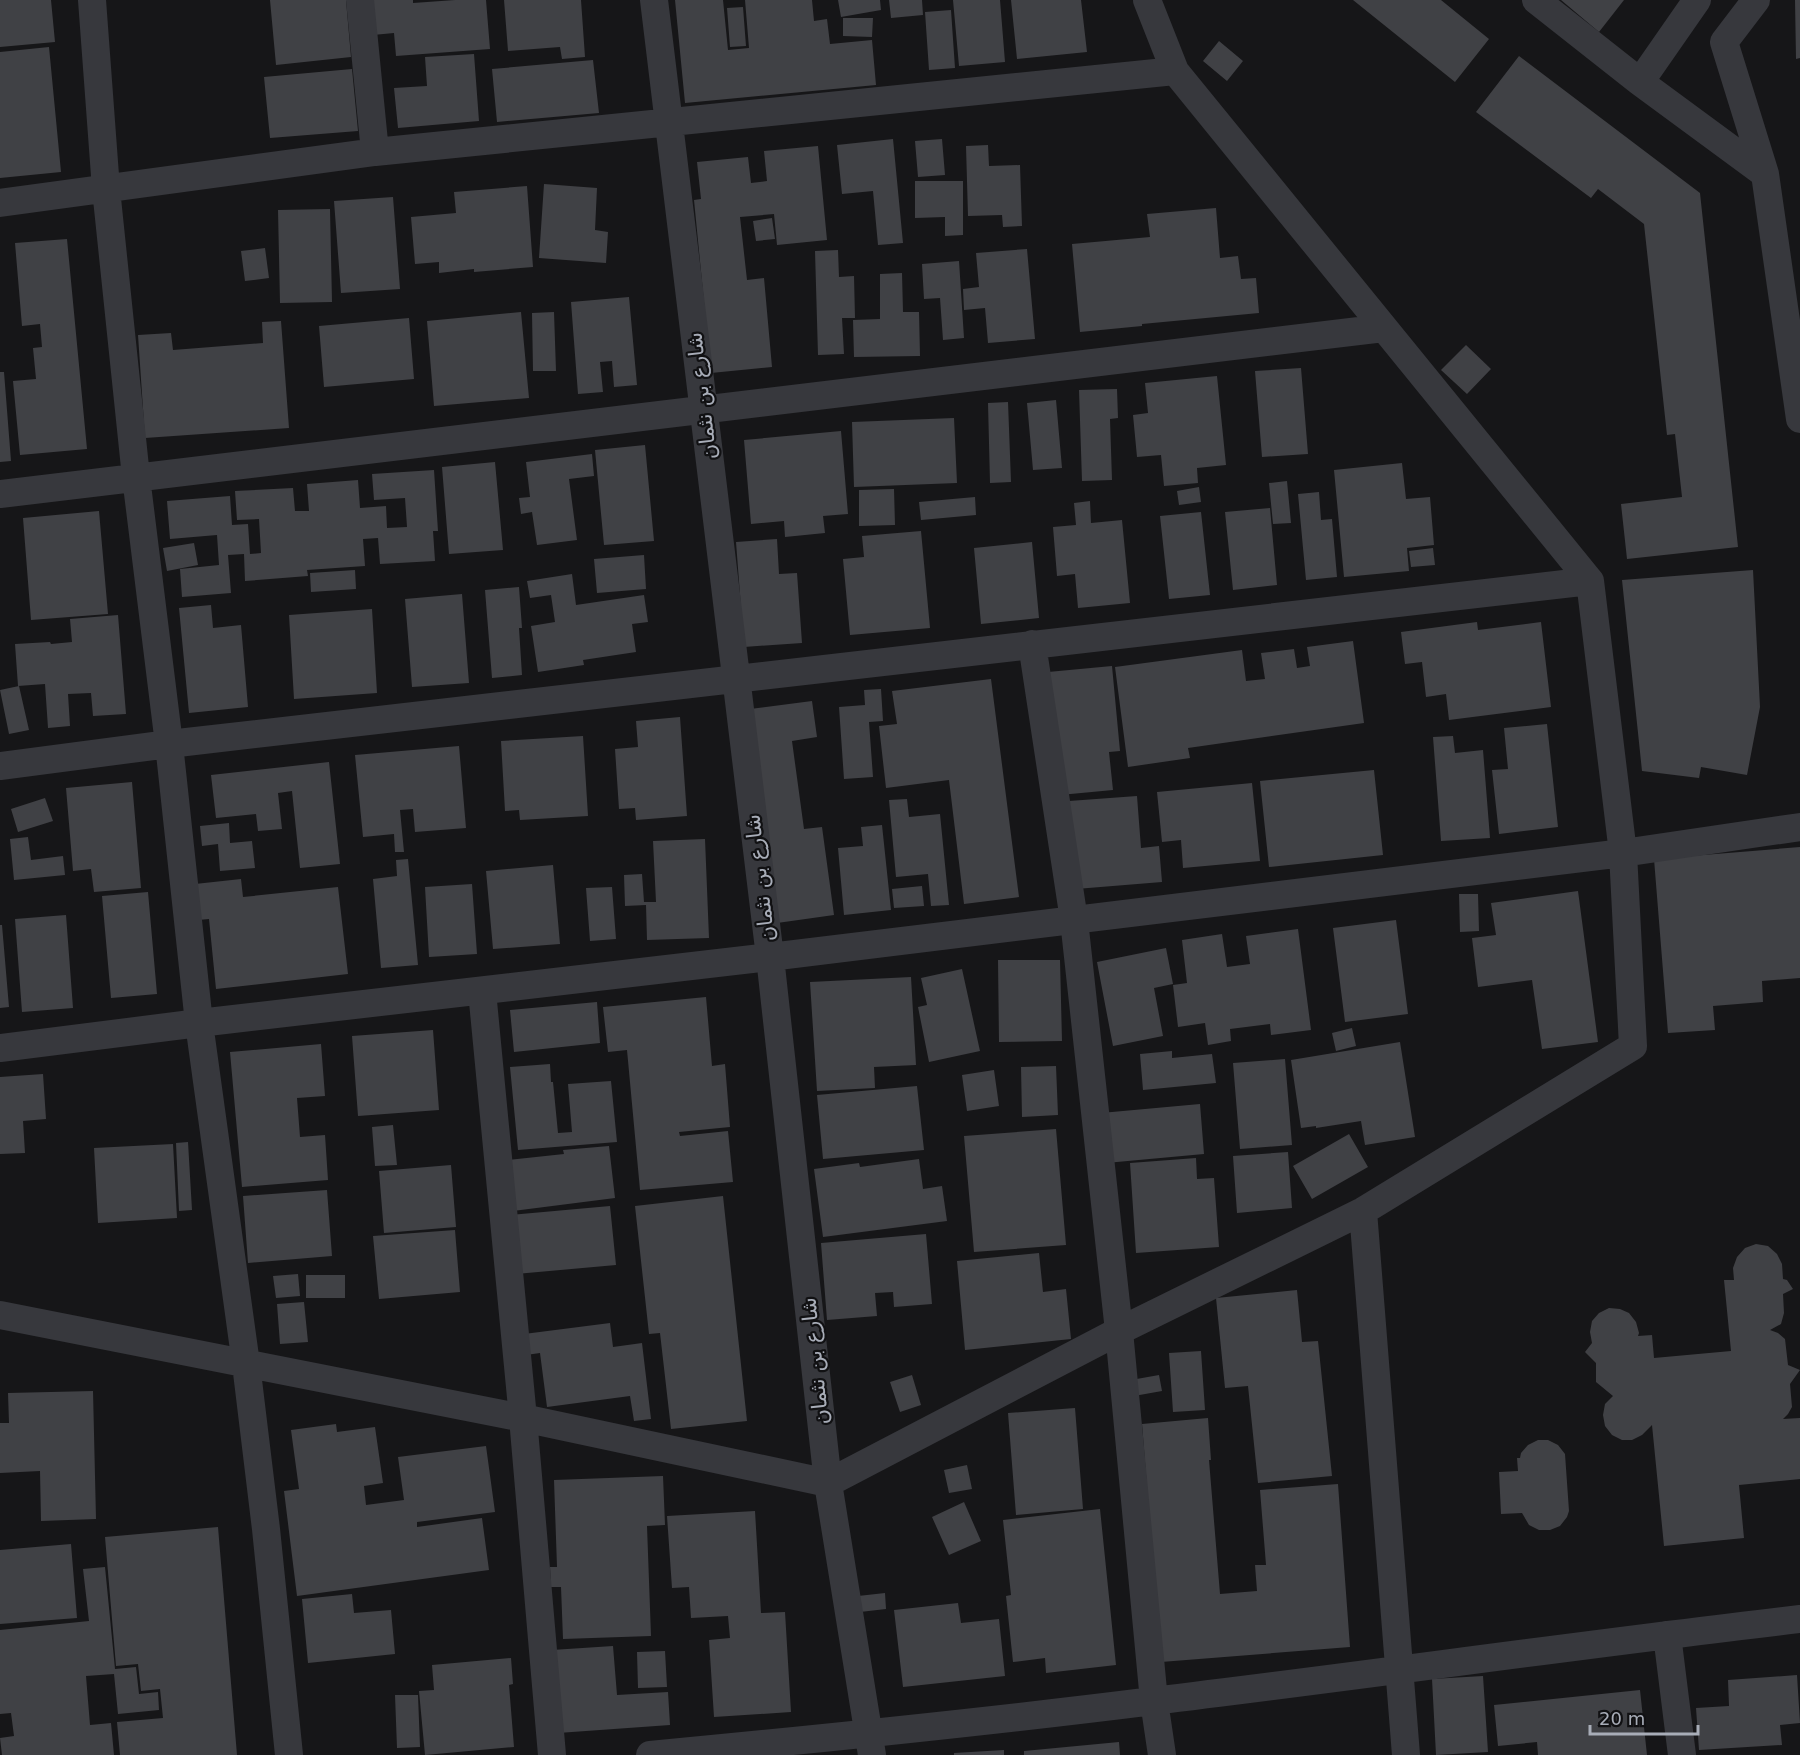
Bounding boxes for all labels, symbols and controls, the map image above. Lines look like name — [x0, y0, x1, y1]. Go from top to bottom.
street label: شارع بن نثمان — [682, 331, 722, 461]
street label: شارع بن نثمان — [740, 813, 780, 943]
street label: شارع بن نثمان — [796, 1296, 834, 1426]
scale bar — [1590, 1698, 1698, 1736]
text: 20 m — [1599, 1708, 1645, 1729]

